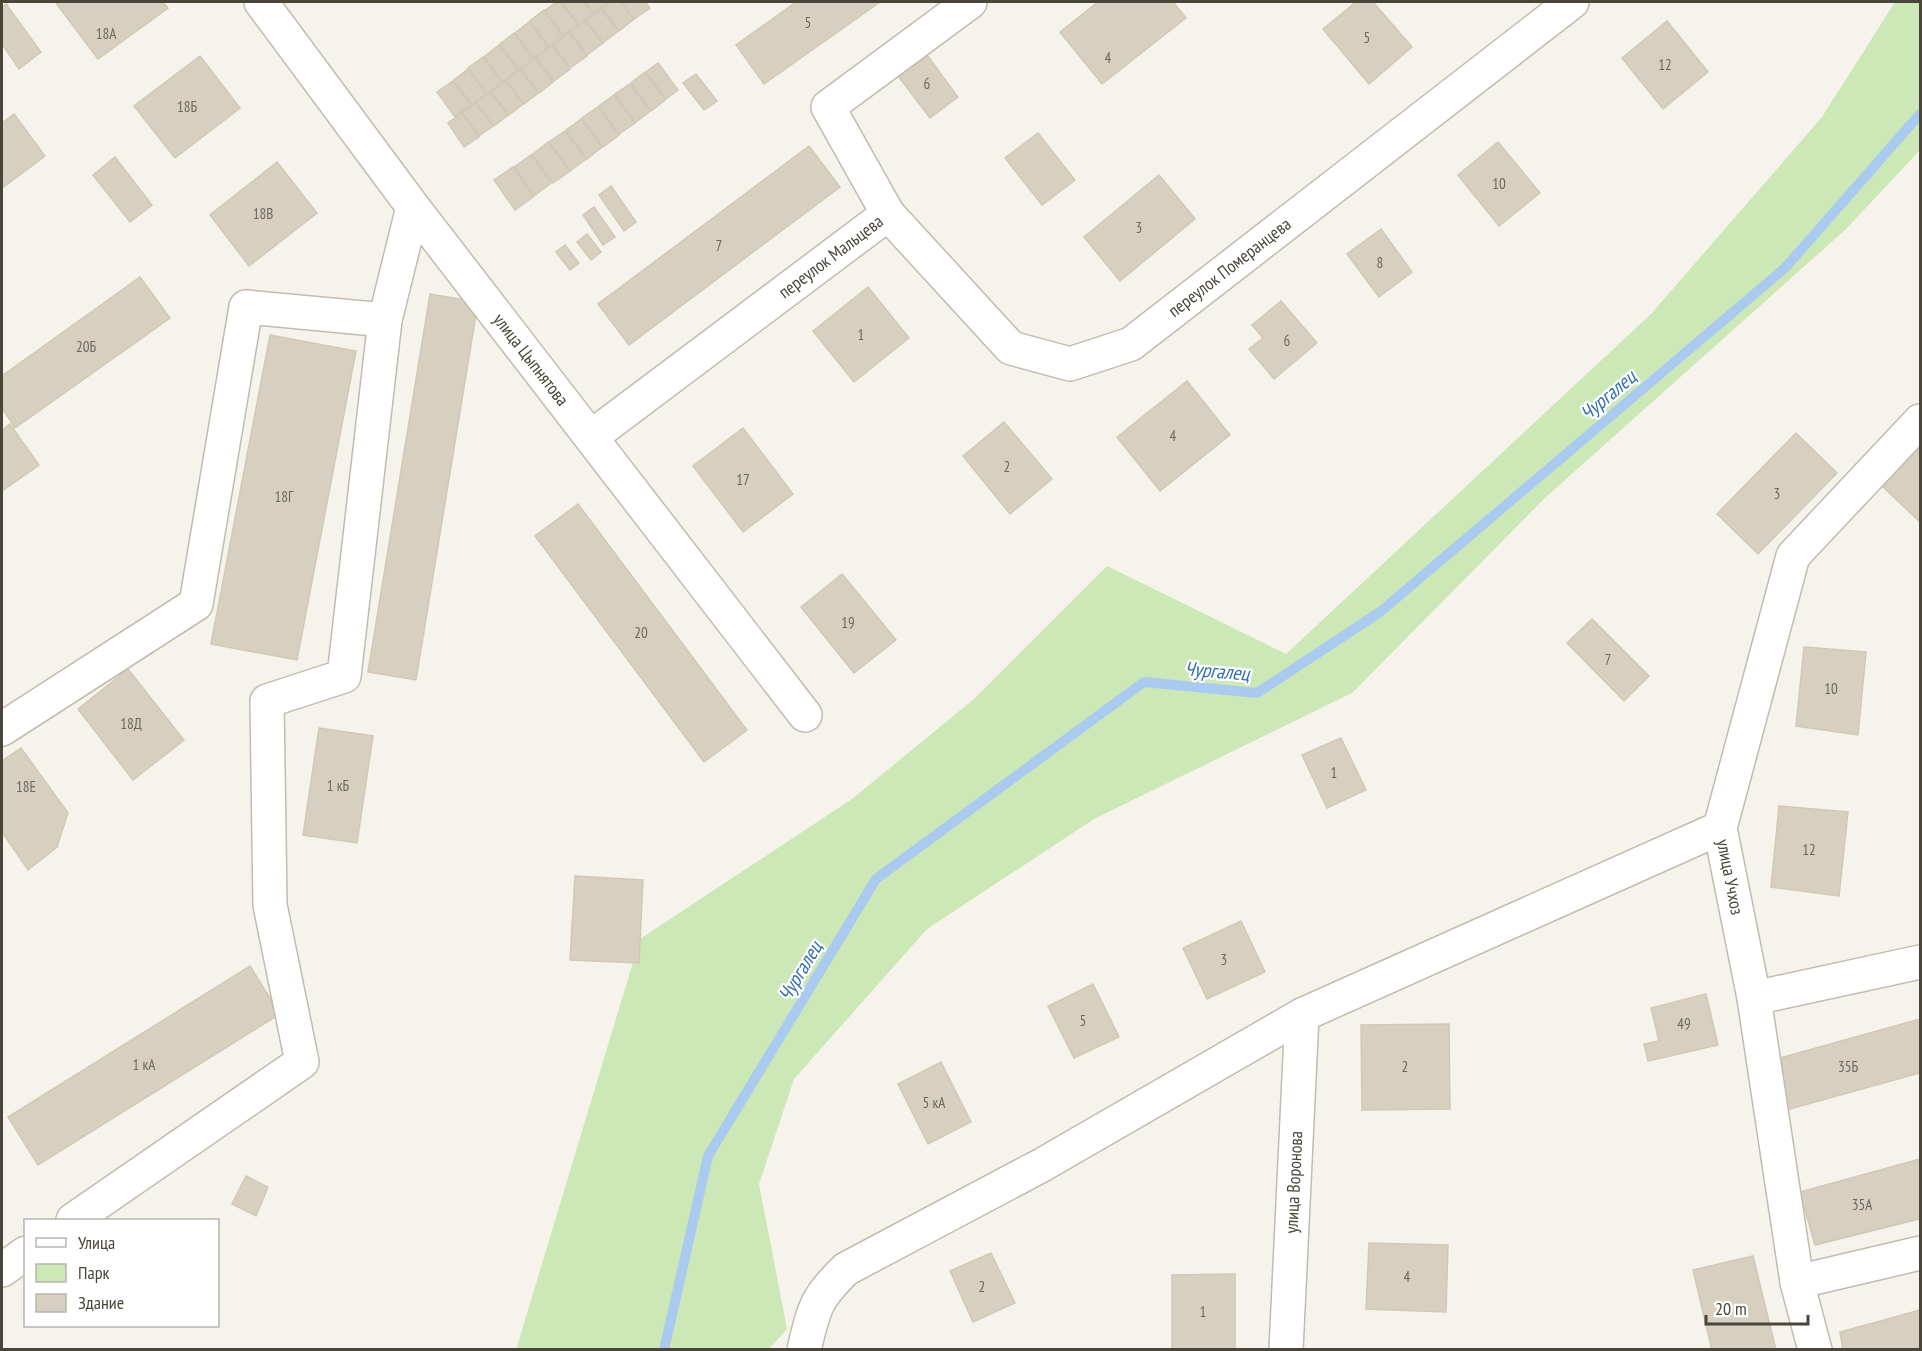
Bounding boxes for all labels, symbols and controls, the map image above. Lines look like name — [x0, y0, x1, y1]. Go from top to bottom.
house number: 5 — [805, 13, 811, 32]
house number: 18А — [96, 24, 117, 43]
house number: 5 — [1364, 28, 1370, 47]
house number: 4 — [1105, 48, 1112, 67]
house number: 12 — [1658, 55, 1672, 74]
house number: 6 — [924, 74, 931, 93]
house number: 18Б — [177, 97, 197, 116]
house number: 10 — [1492, 174, 1506, 193]
house number: 18В — [253, 204, 273, 223]
street label: переулок Мальцева — [774, 210, 888, 303]
street label: переулок Померанцева — [1163, 212, 1295, 322]
house number: 3 — [1136, 218, 1142, 237]
house number: 7 — [716, 236, 722, 255]
house number: 8 — [1377, 253, 1383, 272]
street label: улица Цыпнятова — [488, 308, 574, 410]
house number: 1 — [858, 325, 864, 344]
house number: 6 — [1284, 331, 1291, 350]
house number: 20Б — [76, 337, 96, 356]
water label: Чургалец — [1575, 363, 1642, 426]
house number: 4 — [1170, 426, 1177, 445]
house number: 2 — [1004, 457, 1010, 476]
house number: 17 — [736, 470, 750, 489]
house number: 3 — [1774, 484, 1780, 503]
house number: 18Г — [275, 487, 294, 506]
house number: 19 — [841, 613, 855, 632]
house number: 20 — [634, 623, 648, 642]
house number: 7 — [1605, 650, 1611, 669]
water label: Чургалец — [1183, 655, 1252, 687]
house number: 10 — [1824, 679, 1838, 698]
house number: 18Д — [120, 714, 142, 733]
house number: 1 — [1331, 763, 1337, 782]
house number: 1 кБ — [327, 776, 350, 795]
house number: 18Е — [16, 777, 36, 796]
street label: улица Учхоз — [1712, 837, 1749, 917]
house number: 12 — [1802, 840, 1816, 859]
water label: Чургалец — [772, 935, 829, 1006]
house number: 3 — [1221, 950, 1227, 969]
house number: 5 — [1080, 1011, 1086, 1030]
house number: 49 — [1677, 1014, 1691, 1033]
house number: 1 кА — [133, 1055, 156, 1074]
house number: 2 — [1402, 1057, 1408, 1076]
house number: 35Б — [1838, 1057, 1858, 1076]
house number: 5 кА — [923, 1093, 946, 1112]
street label: улица Воронова — [1280, 1130, 1307, 1234]
house number: 35А — [1852, 1195, 1873, 1214]
legend — [24, 1219, 219, 1327]
text: Улица — [78, 1231, 115, 1254]
text: Парк — [78, 1261, 109, 1284]
house number: 4 — [1404, 1267, 1411, 1286]
house number: 2 — [979, 1277, 985, 1296]
scale bar — [1706, 1288, 1808, 1326]
text: Здание — [78, 1291, 124, 1314]
text: 20 m — [1715, 1297, 1747, 1320]
house number: 1 — [1200, 1302, 1206, 1321]

